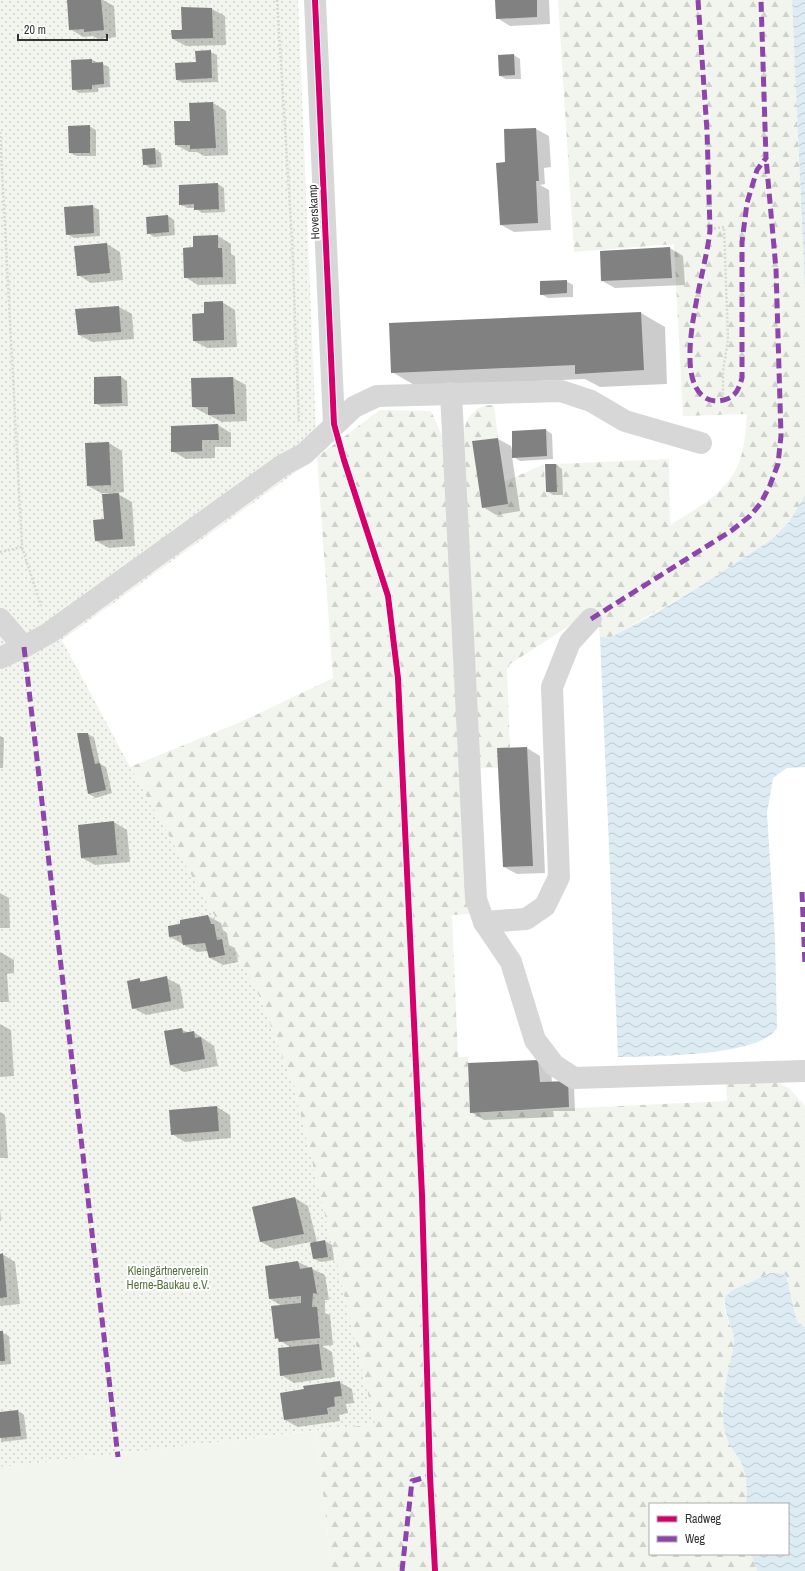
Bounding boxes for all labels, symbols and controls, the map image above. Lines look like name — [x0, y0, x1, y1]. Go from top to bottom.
scale bar — [18, 16, 107, 42]
text: 20 m — [24, 22, 46, 38]
street label: Hoverskamp — [305, 184, 323, 240]
park label: Kleingärtnerverein Herne-Baukau e.V. — [127, 1263, 209, 1293]
legend — [649, 1503, 789, 1555]
text: Radweg — [685, 1511, 722, 1527]
text: Weg — [685, 1531, 706, 1547]

